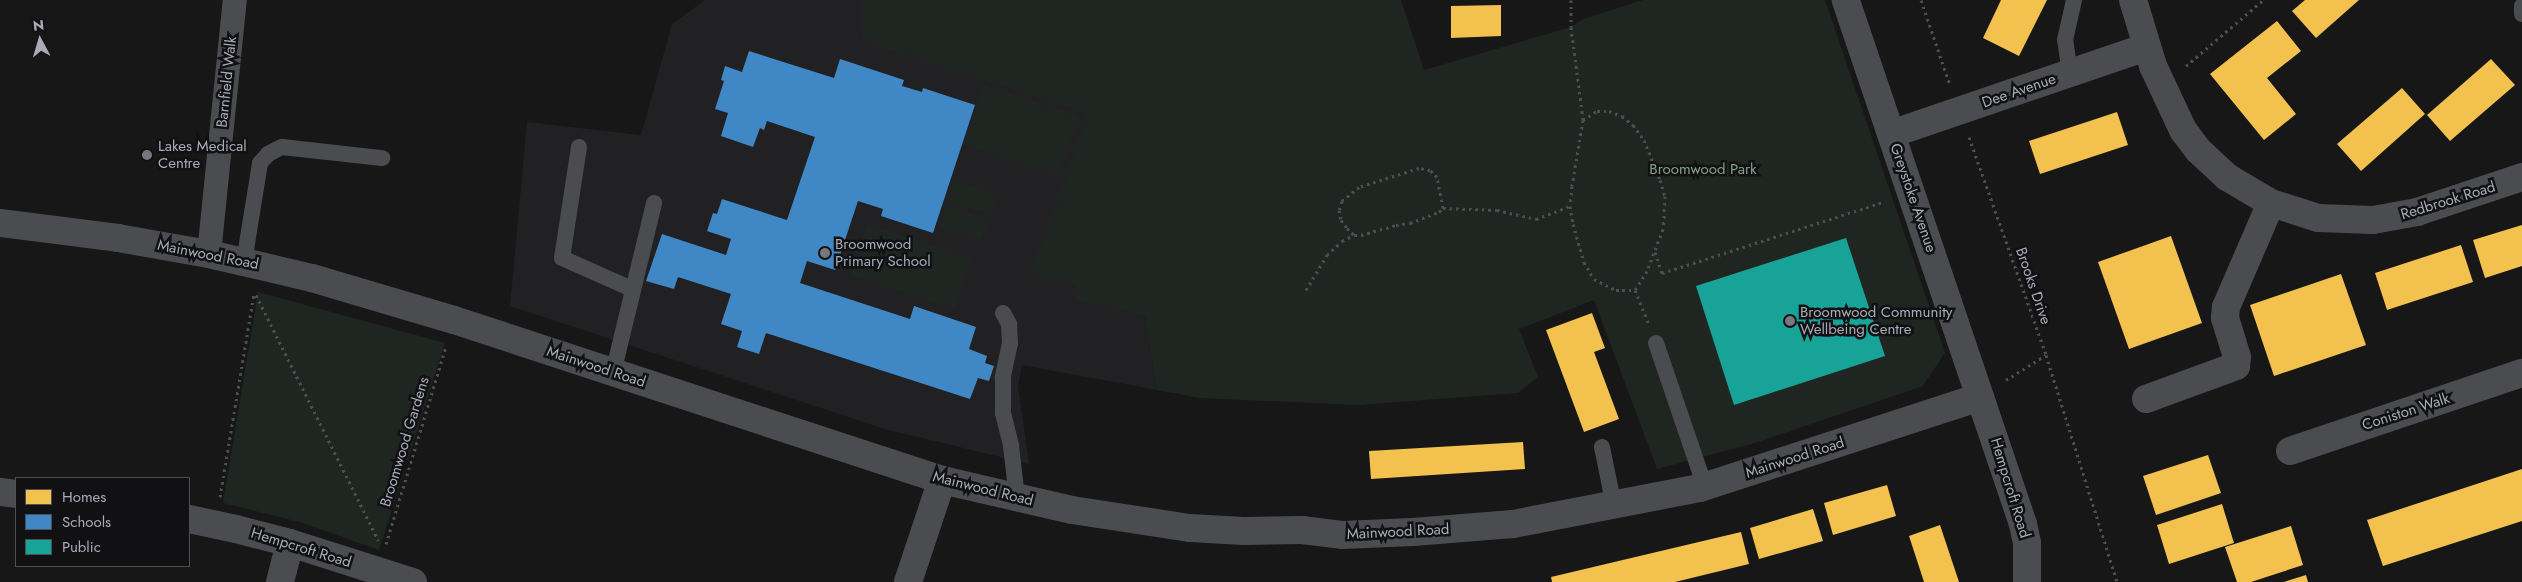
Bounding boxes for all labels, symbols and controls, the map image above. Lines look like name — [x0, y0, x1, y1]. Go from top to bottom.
north arrow — [15, 15, 65, 65]
text: N — [32, 15, 45, 36]
street label: Barnfield Walk — [213, 35, 241, 129]
street label: Dee Avenue — [1980, 70, 2058, 112]
place label: Lakes Medical Centre — [158, 137, 247, 172]
street label: Greystoke Avenue — [1886, 141, 1940, 255]
marker: Lakes Medical Centre — [140, 148, 154, 162]
park label: Broomwood Park — [1649, 161, 1757, 179]
street label: Redbrook Road — [2399, 178, 2497, 224]
place label: Broomwood Primary School — [835, 235, 931, 270]
street label: Mainwood Road — [156, 236, 260, 274]
street label: Brooks Drive — [2011, 245, 2055, 327]
marker: Broomwood Primary School — [819, 247, 831, 259]
place label: Broomwood Community Wellbeing Centre — [1800, 303, 1952, 338]
marker: Broomwood Community Wellbeing Centre — [1784, 315, 1796, 327]
street label: Mainwood Road — [544, 343, 648, 391]
street label: Broomwood Gardens — [377, 375, 433, 509]
street label: Coniston Walk — [2360, 389, 2452, 435]
street label: Mainwood Road — [1743, 434, 1847, 482]
street label: Hempcroft Road — [1986, 436, 2034, 540]
street label: Mainwood Road — [931, 468, 1035, 510]
legend — [15, 477, 190, 567]
text: Homes — [62, 486, 106, 508]
text: Schools — [62, 511, 111, 533]
street label: Mainwood Road — [1346, 520, 1450, 544]
street label: Hempcroft Road — [249, 524, 353, 572]
text: Public — [62, 536, 101, 558]

